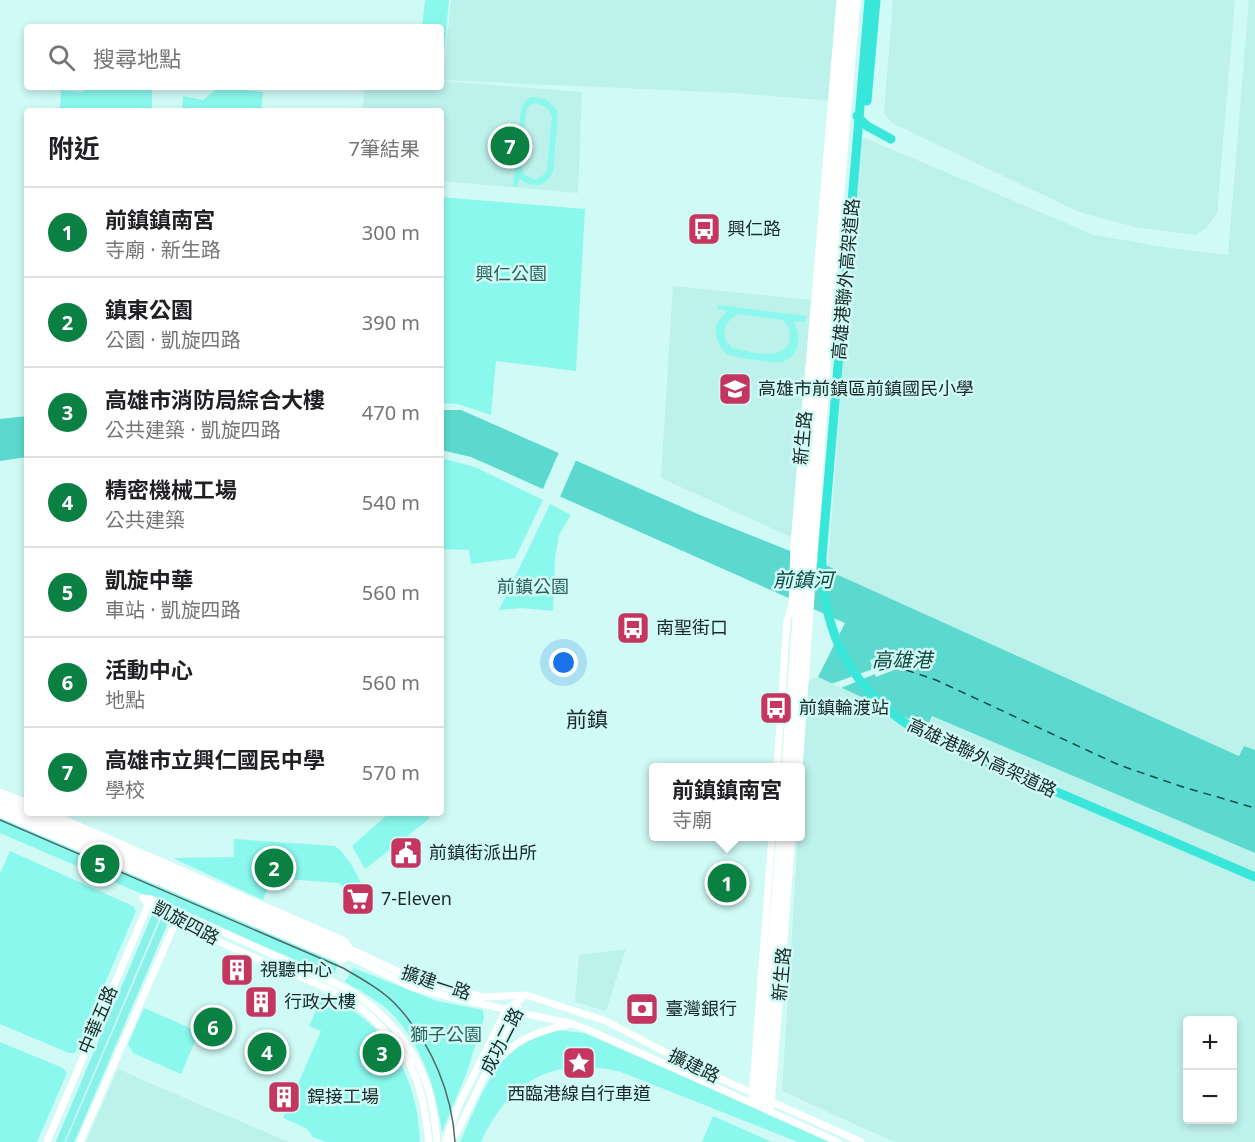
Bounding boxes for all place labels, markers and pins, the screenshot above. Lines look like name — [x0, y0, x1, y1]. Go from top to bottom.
pin: 7 — [490, 124, 530, 168]
bus stop icon: 興仁路 — [686, 211, 722, 247]
place label: 興仁路 — [727, 216, 781, 240]
school or university icon: 高雄市前鎮區前鎮國民小學 — [717, 371, 753, 407]
place label: 高雄市前鎮區前鎮國民小學 — [758, 376, 974, 400]
bus stop icon: 南聖街口 — [615, 610, 651, 646]
place label: 南聖街口 — [656, 615, 728, 639]
bus stop icon: 前鎮輪渡站 — [758, 690, 794, 726]
place label: 前鎮輪渡站 — [799, 695, 889, 719]
public building icon: 前鎮街派出所 — [388, 835, 424, 871]
place label: 前鎮街派出所 — [429, 840, 537, 864]
pin: 5 — [80, 842, 120, 886]
pin: 2 — [254, 846, 294, 890]
pin: 1 — [708, 860, 746, 906]
supermarket icon: 7-Eleven — [340, 881, 376, 917]
place label: 7-Eleven — [381, 886, 452, 910]
building icon: 視聽中心 — [219, 952, 255, 988]
place label: 視聽中心 — [260, 957, 332, 981]
building icon: 行政大樓 — [243, 984, 279, 1020]
place label: 行政大樓 — [284, 989, 356, 1013]
bank icon: 臺灣銀行 — [624, 991, 660, 1027]
place label: 臺灣銀行 — [665, 996, 737, 1020]
pin: 6 — [194, 1004, 232, 1050]
pin: 4 — [248, 1030, 286, 1074]
pin: 3 — [362, 1030, 401, 1076]
place icon: 西臨港線自行車道 — [561, 1045, 597, 1081]
building icon: 銲接工場 — [266, 1079, 302, 1115]
place label: 西臨港線自行車道 — [507, 1081, 651, 1105]
place label: 銲接工場 — [307, 1084, 379, 1108]

